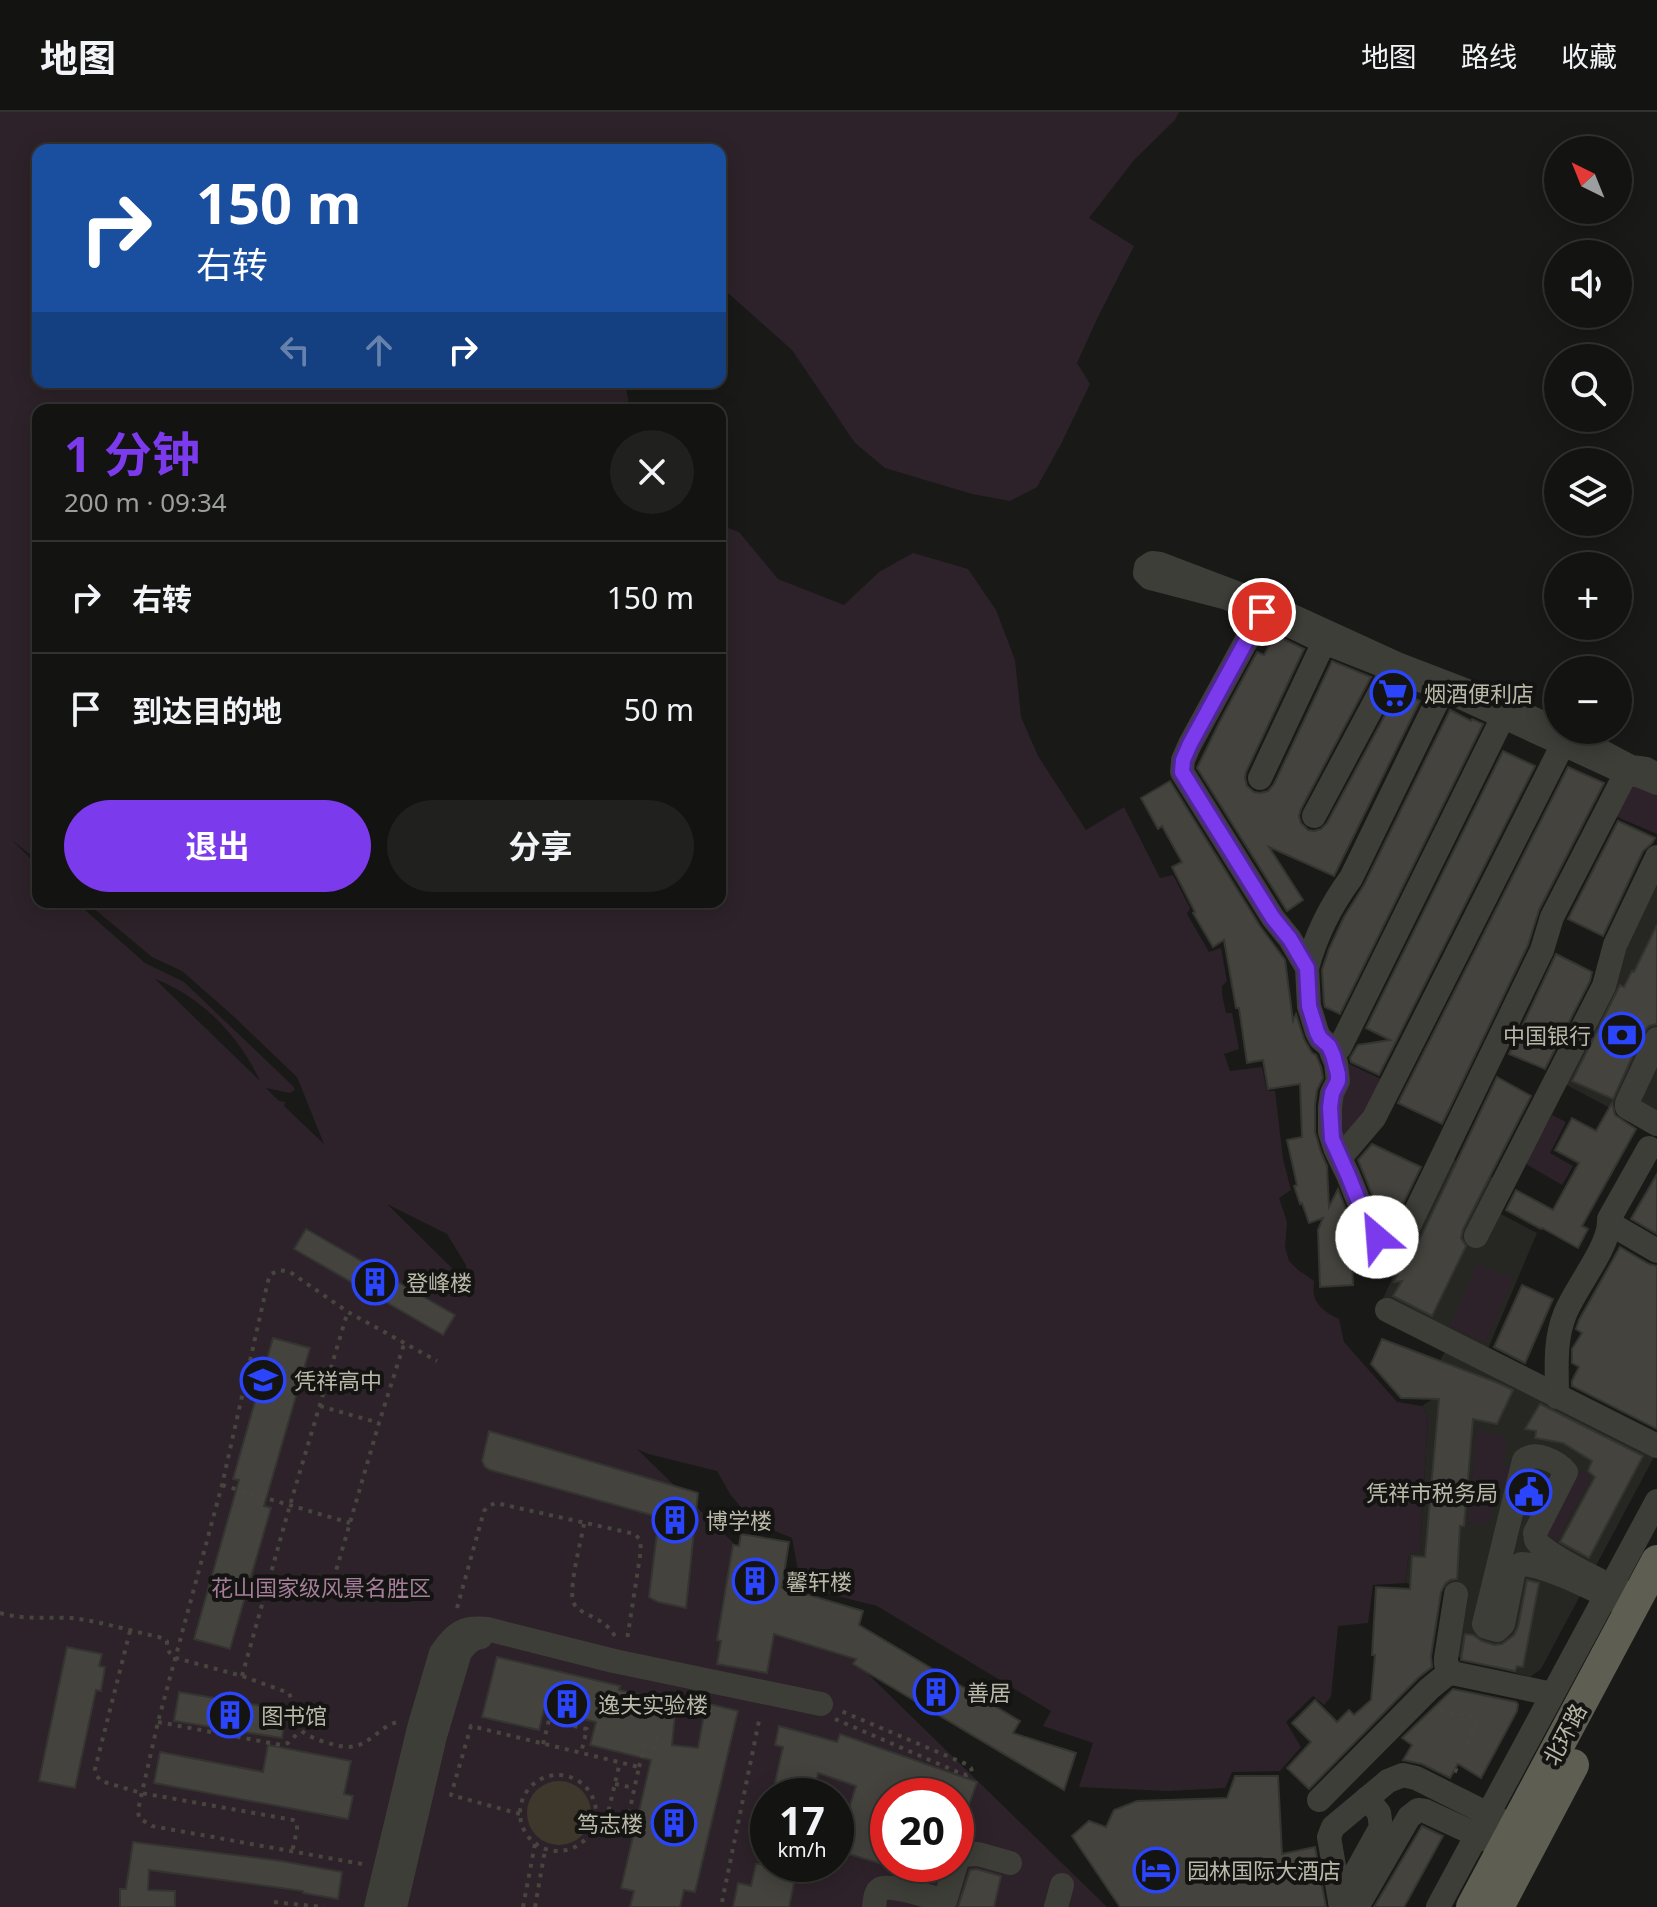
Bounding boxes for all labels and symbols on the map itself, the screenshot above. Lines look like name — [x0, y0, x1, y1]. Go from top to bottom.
north arrow — [1544, 136, 1632, 224]
pin — [1228, 578, 1296, 646]
supermarket icon: 烟酒便利店 — [1369, 669, 1417, 717]
place label: 烟酒便利店 — [1424, 678, 1534, 708]
bank icon: 中国银行 — [1598, 1011, 1646, 1059]
place label: 中国银行 — [1503, 1020, 1591, 1050]
position arrow — [1335, 1195, 1419, 1279]
building icon: 登峰楼 — [351, 1258, 399, 1306]
place label: 登峰楼 — [406, 1267, 472, 1297]
school or university icon: 凭祥高中 — [239, 1356, 287, 1404]
place label: 凭祥高中 — [294, 1365, 382, 1395]
public building icon: 凭祥市税务局 — [1505, 1468, 1553, 1516]
place label: 凭祥市税务局 — [1366, 1477, 1498, 1507]
building icon: 博学楼 — [651, 1496, 699, 1544]
place label: 博学楼 — [706, 1505, 772, 1535]
building icon: 馨轩楼 — [731, 1557, 779, 1605]
place label: 馨轩楼 — [786, 1566, 852, 1596]
park label: 花山国家级风景名胜区 — [211, 1572, 431, 1602]
building icon: 善居 — [912, 1668, 960, 1716]
place label: 善居 — [967, 1677, 1011, 1707]
building icon: 逸夫实验楼 — [543, 1680, 591, 1728]
place label: 逸夫实验楼 — [598, 1689, 708, 1719]
building icon: 图书馆 — [206, 1691, 254, 1739]
street label: 北环路 — [1535, 1698, 1593, 1770]
place label: 图书馆 — [261, 1700, 327, 1730]
speed limit sign: 20 — [870, 1778, 974, 1882]
building icon: 笃志楼 — [650, 1799, 698, 1847]
place label: 笃志楼 — [577, 1808, 643, 1838]
hotel icon: 园林国际大酒店 — [1132, 1846, 1180, 1894]
place label: 园林国际大酒店 — [1187, 1855, 1341, 1885]

